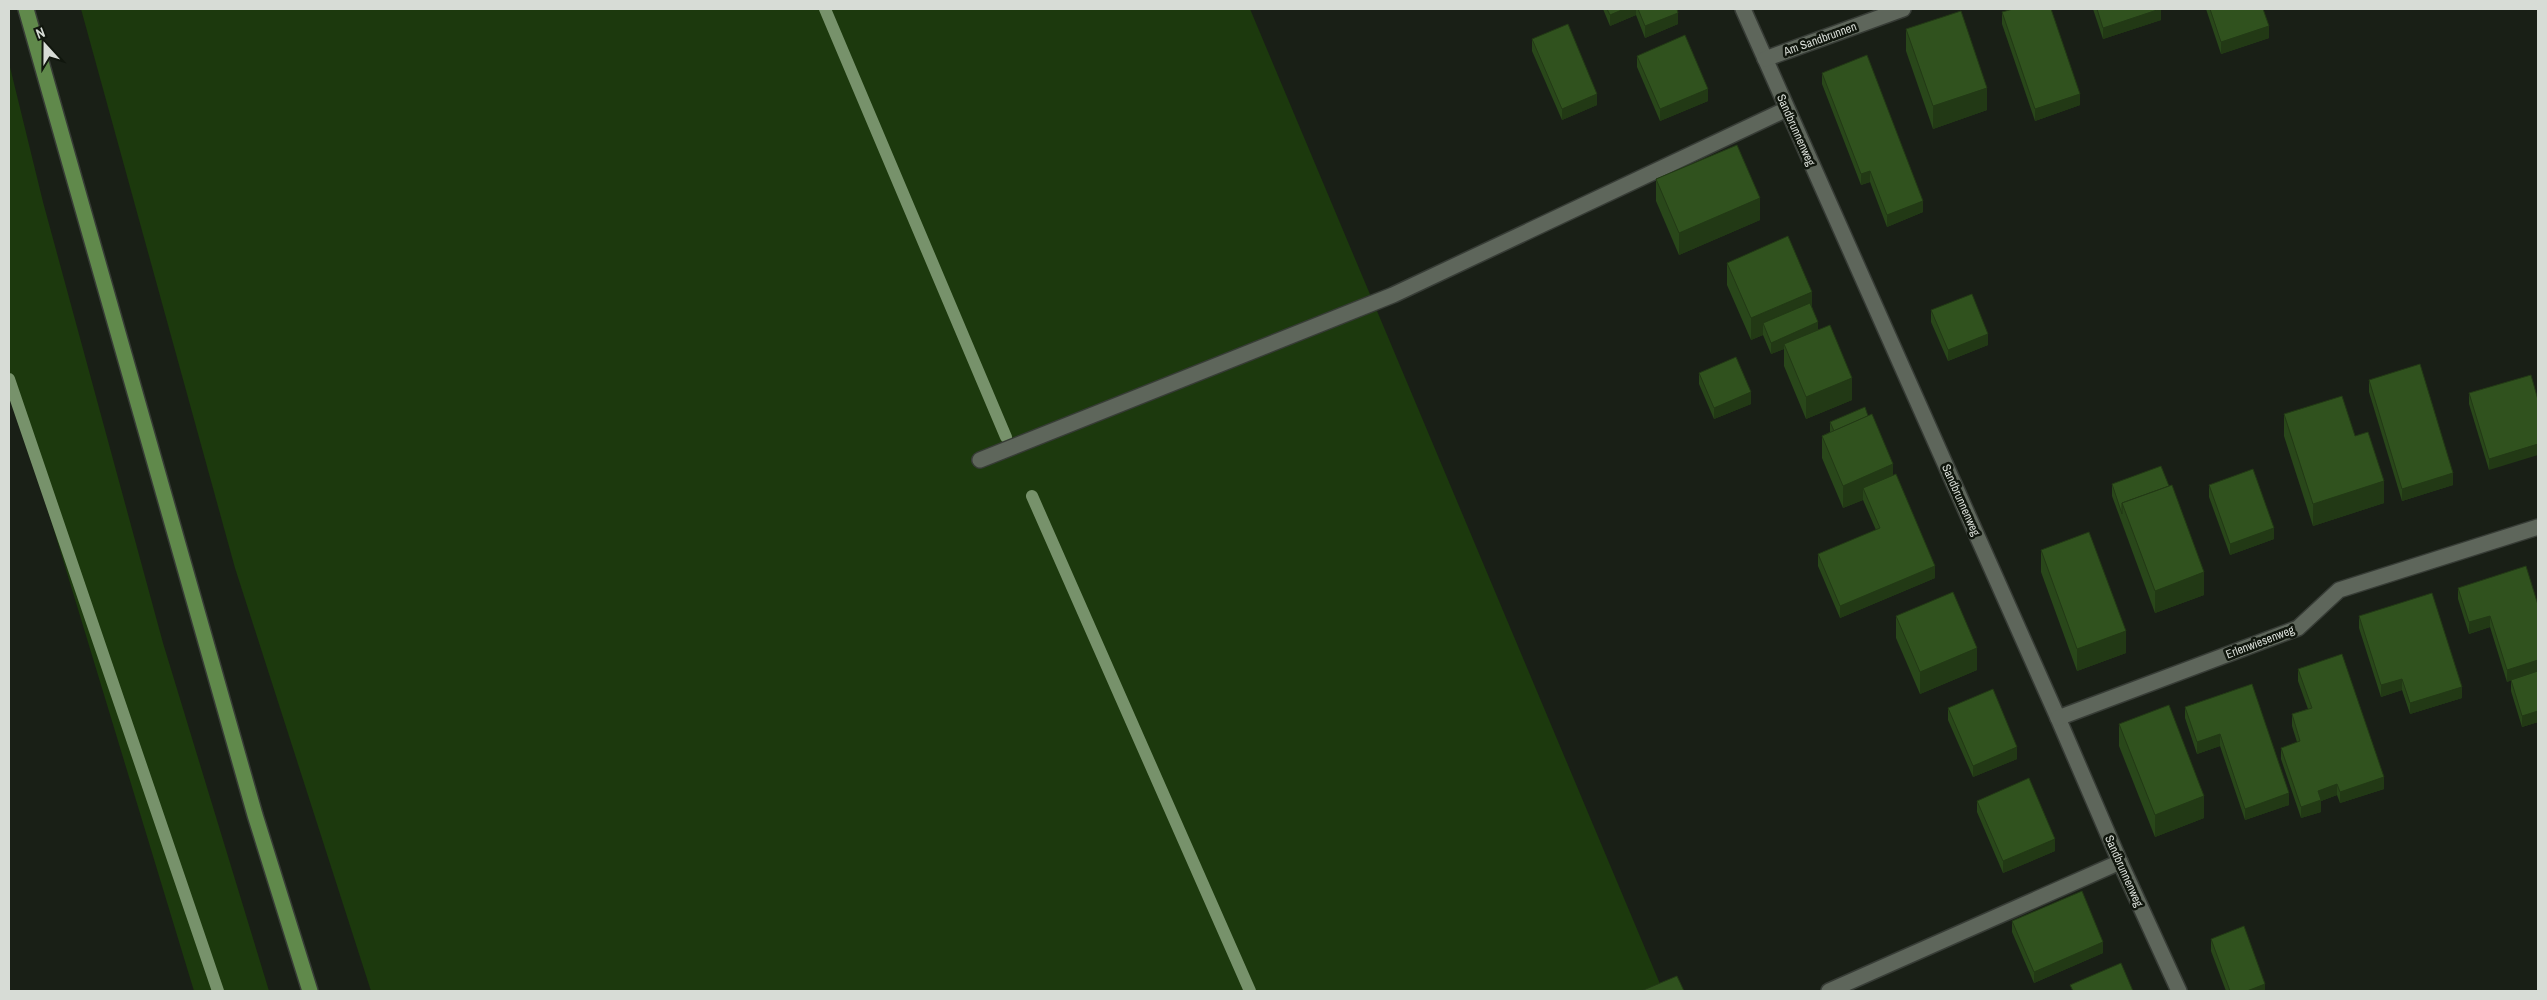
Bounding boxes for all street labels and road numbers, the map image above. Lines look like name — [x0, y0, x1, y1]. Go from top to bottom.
street label: Am Sandbrunnen — [1780, 18, 1859, 60]
street label: Sandbrunnenweg — [1773, 92, 1819, 169]
street label: Sandbrunnenweg — [1938, 462, 1984, 539]
street label: Erlenwiesenweg — [2223, 621, 2297, 662]
street label: Sandbrunnenweg — [2101, 833, 2147, 910]

